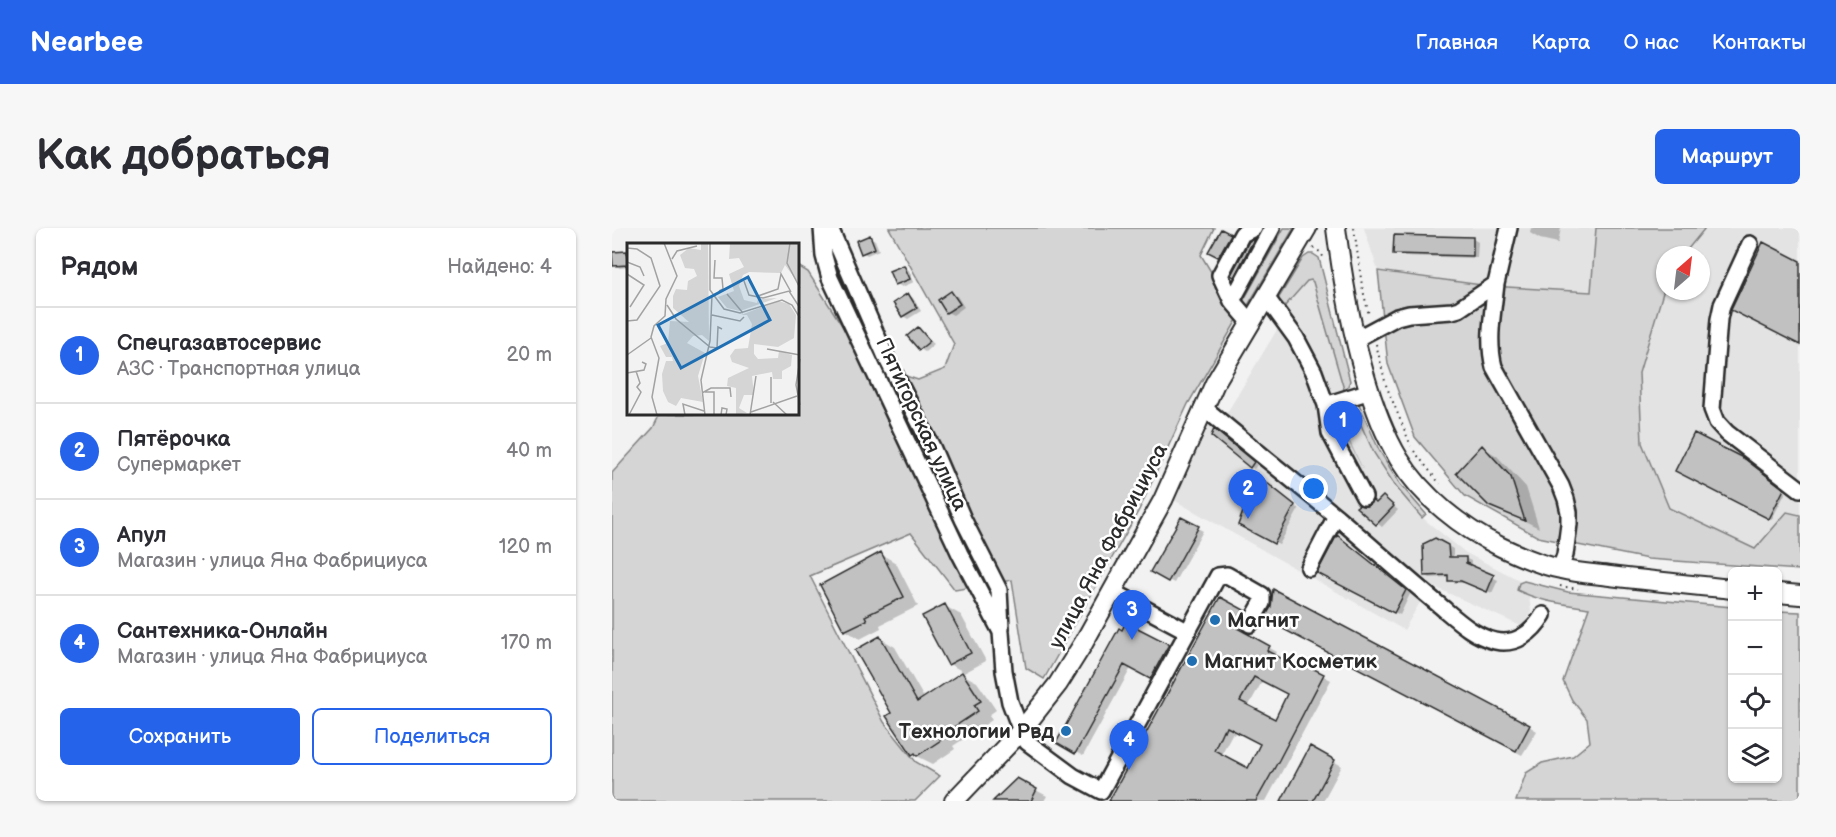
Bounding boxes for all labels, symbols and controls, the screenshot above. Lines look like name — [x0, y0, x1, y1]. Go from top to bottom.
text: Nearbee — [30, 26, 143, 59]
text: Главная — [1415, 30, 1498, 55]
text: Карта — [1531, 30, 1590, 55]
text: О нас — [1623, 30, 1679, 55]
text: Контакты — [1712, 30, 1806, 55]
button: Маршрут — [1655, 129, 1800, 184]
text: Как добраться — [36, 131, 331, 182]
inset map — [627, 243, 800, 416]
north arrow — [1656, 246, 1710, 300]
text: Рядом — [60, 252, 138, 283]
text: Найдено: 4 — [447, 255, 552, 279]
text: Спецгазавтосервис — [117, 330, 321, 357]
street label: Пятигорская улица — [870, 334, 973, 515]
text: 1 — [75, 343, 84, 367]
text: 20 m — [507, 343, 552, 367]
text: АЗС · Транспортная улица — [117, 357, 360, 381]
pin: 1 — [1324, 402, 1362, 451]
text: Пятёрочка — [117, 426, 230, 453]
text: 2 — [74, 439, 85, 463]
text: 40 m — [506, 439, 552, 463]
street label: улица Яна Фабрициуса — [1044, 439, 1173, 653]
text: Супермаркет — [117, 453, 241, 477]
pin: 2 — [1228, 470, 1268, 519]
your location — [1299, 474, 1328, 503]
text: Апул — [117, 522, 167, 549]
text: 3 — [74, 535, 85, 559]
text: 120 m — [499, 535, 552, 559]
text: Магазин · улица Яна Фабрициуса — [117, 549, 428, 573]
map controls — [1728, 567, 1782, 783]
button: + — [1728, 567, 1782, 621]
pin: 3 — [1112, 590, 1152, 640]
place label: Магнит — [1227, 608, 1299, 633]
marker: Магнит — [1208, 613, 1222, 627]
text: Сантехника-Онлайн — [117, 618, 328, 645]
button: − — [1728, 621, 1782, 675]
text: 4 — [74, 631, 85, 655]
text: 170 m — [501, 631, 552, 655]
text: Магазин · улица Яна Фабрициуса — [117, 645, 428, 669]
place label: Магнит Косметик — [1204, 649, 1378, 674]
marker: Магнит Косметик — [1185, 654, 1199, 668]
button: locate — [1728, 675, 1782, 729]
button: Сохранить — [60, 708, 300, 765]
button: Поделиться — [312, 708, 552, 765]
place label: Технологии Рвд — [898, 719, 1054, 744]
pin: 4 — [1110, 720, 1148, 770]
marker: Технологии Рвд — [1059, 724, 1073, 738]
button: layers — [1728, 729, 1782, 783]

